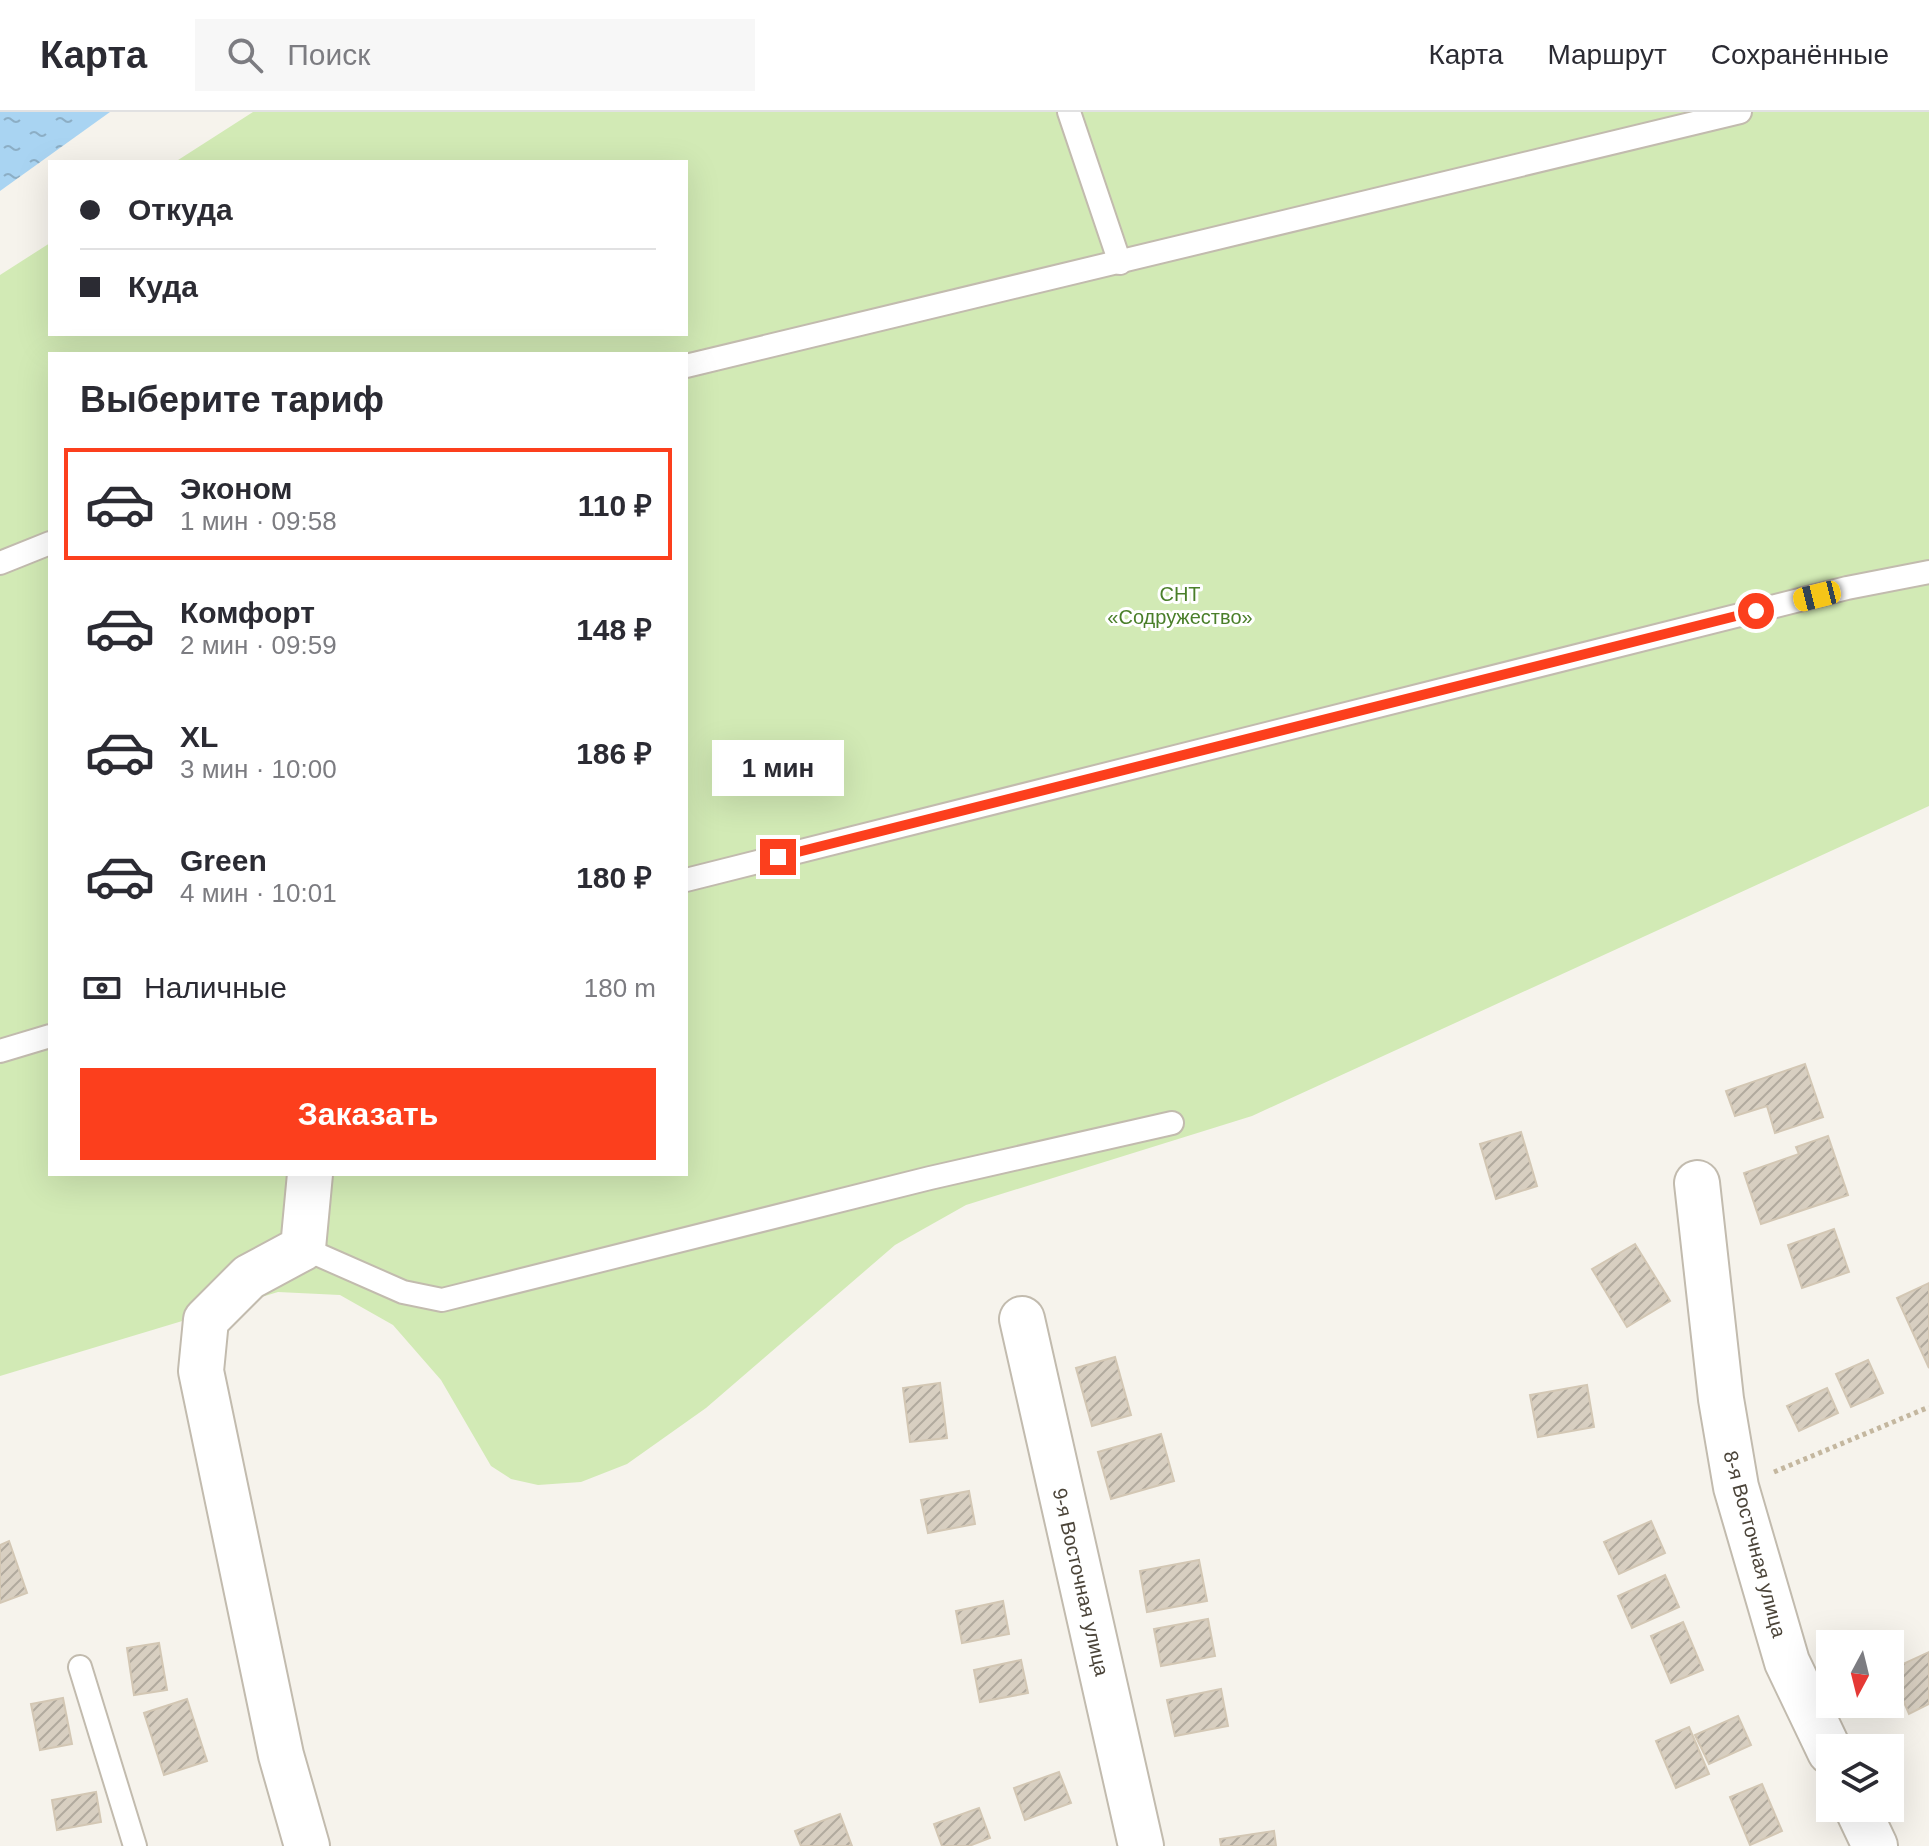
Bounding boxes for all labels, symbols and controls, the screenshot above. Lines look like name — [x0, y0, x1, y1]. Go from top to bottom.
search box — [195, 19, 755, 91]
icon: search — [223, 33, 267, 77]
text: Карта — [40, 34, 147, 76]
text: Поиск — [287, 38, 370, 71]
text: Карта — [1428, 39, 1503, 70]
text: Маршрут — [1547, 39, 1667, 70]
text: Сохранённые — [1711, 39, 1889, 70]
text: Откуда — [128, 193, 233, 226]
text: Куда — [128, 270, 198, 303]
text: Выберите тариф — [80, 379, 384, 420]
icon: car — [84, 468, 156, 540]
text: Эконом — [180, 472, 293, 505]
text: 110 ₽ — [578, 489, 652, 522]
text: 1 мин · 09:58 — [180, 506, 337, 536]
car — [1791, 579, 1843, 613]
park label: СНТ «Содружество» — [1107, 583, 1253, 628]
icon: car — [84, 592, 156, 664]
route start — [1738, 593, 1774, 629]
text: Комфорт — [180, 596, 315, 629]
text: 148 ₽ — [576, 613, 652, 646]
text: 2 мин · 09:59 — [180, 630, 337, 660]
icon: car — [84, 716, 156, 788]
text: XL — [180, 720, 218, 753]
text: 186 ₽ — [576, 737, 652, 770]
callout: 1 мин — [712, 741, 844, 797]
text: 1 мин — [742, 753, 814, 783]
text: 3 мин · 10:00 — [180, 754, 337, 784]
route end — [760, 839, 796, 875]
icon: car — [84, 840, 156, 912]
text: Green — [180, 844, 267, 877]
text: 180 ₽ — [576, 861, 652, 894]
text: 4 мин · 10:01 — [180, 878, 337, 908]
icon: cash — [80, 966, 124, 1010]
text: Наличные — [144, 971, 287, 1004]
text: 180 m — [584, 973, 656, 1003]
button: Заказать — [80, 1068, 656, 1160]
street label: 8-я Восточная улица — [1719, 1448, 1791, 1641]
street label: 9-я Восточная улица — [1049, 1486, 1114, 1679]
north arrow — [1816, 1630, 1904, 1718]
map controls — [1816, 1630, 1904, 1822]
button: layers — [1816, 1734, 1904, 1822]

